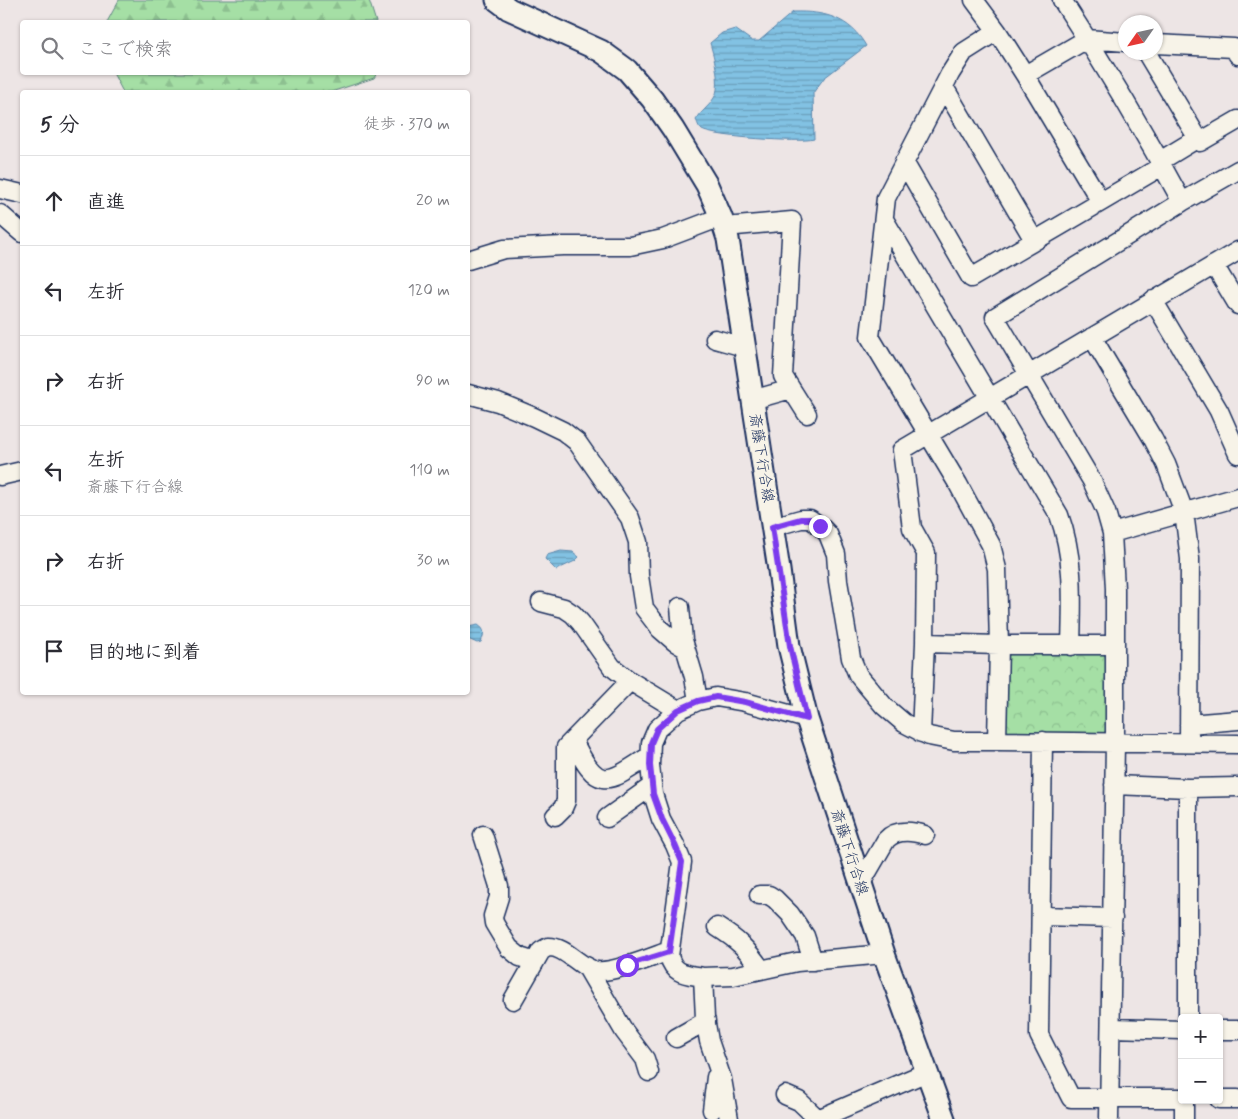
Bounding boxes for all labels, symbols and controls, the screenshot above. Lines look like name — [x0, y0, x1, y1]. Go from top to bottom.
north arrow — [1118, 15, 1163, 60]
search box — [20, 20, 470, 75]
icon: search — [38, 34, 66, 62]
text: ここで検索 — [78, 37, 173, 62]
text: 5 分 — [40, 111, 79, 139]
text: 徒歩 · 370 m — [364, 114, 450, 135]
icon: ahead — [40, 187, 68, 215]
text: 直進 — [87, 190, 125, 215]
text: 20 m — [416, 190, 450, 211]
icon: left — [40, 277, 68, 305]
text: 左折 — [87, 280, 125, 305]
text: 120 m — [408, 280, 450, 301]
icon: right — [40, 367, 68, 395]
text: 右折 — [87, 370, 125, 395]
text: 90 m — [416, 370, 450, 391]
street label: 斎藤下行合線 — [744, 412, 778, 504]
text: 左折 — [87, 448, 125, 473]
icon: left — [40, 457, 68, 485]
text: 110 m — [409, 460, 450, 481]
text: 斎藤下行合線 — [87, 477, 183, 498]
route end — [809, 515, 832, 538]
icon: right — [40, 547, 68, 575]
text: 右折 — [87, 550, 125, 575]
text: 30 m — [417, 550, 450, 571]
icon: arrive — [40, 637, 68, 665]
text: 目的地に到着 — [87, 640, 201, 665]
street label: 斎藤下行合線 — [826, 806, 872, 898]
route start — [616, 954, 639, 977]
map controls — [1178, 1014, 1223, 1104]
button: + — [1178, 1014, 1223, 1059]
button: − — [1178, 1059, 1223, 1104]

